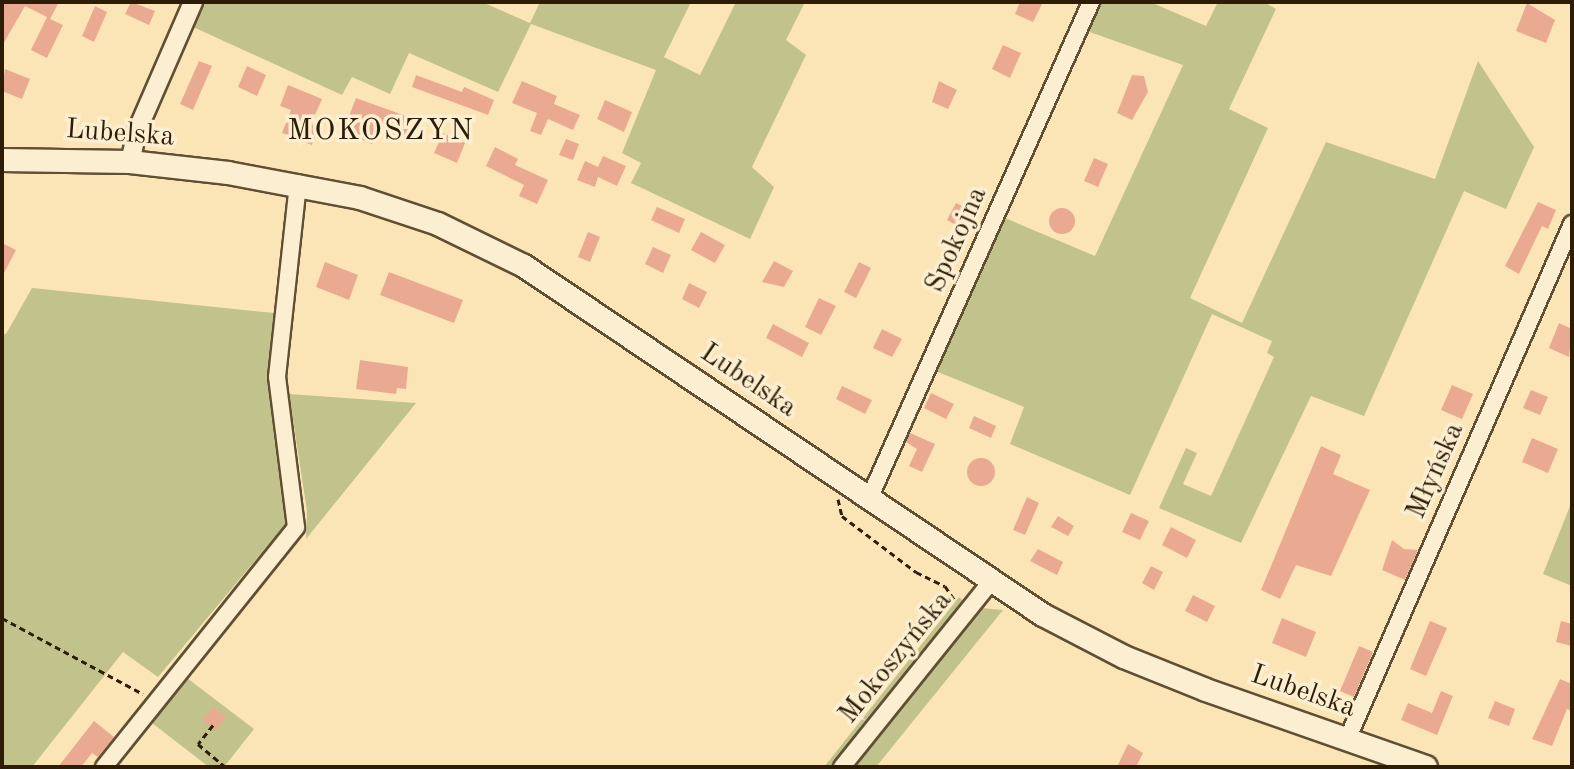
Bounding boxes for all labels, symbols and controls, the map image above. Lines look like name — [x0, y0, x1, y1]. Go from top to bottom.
street label: Lubelska — [64, 113, 176, 155]
district label: MOKOSZYN — [287, 113, 475, 149]
street label: Spokojna — [919, 182, 995, 298]
street label: Lubelska — [693, 337, 803, 425]
street label: Młyńska — [1400, 418, 1472, 524]
street label: Mokoszyńska — [832, 585, 960, 731]
street label: Lubelska — [1246, 658, 1360, 726]

